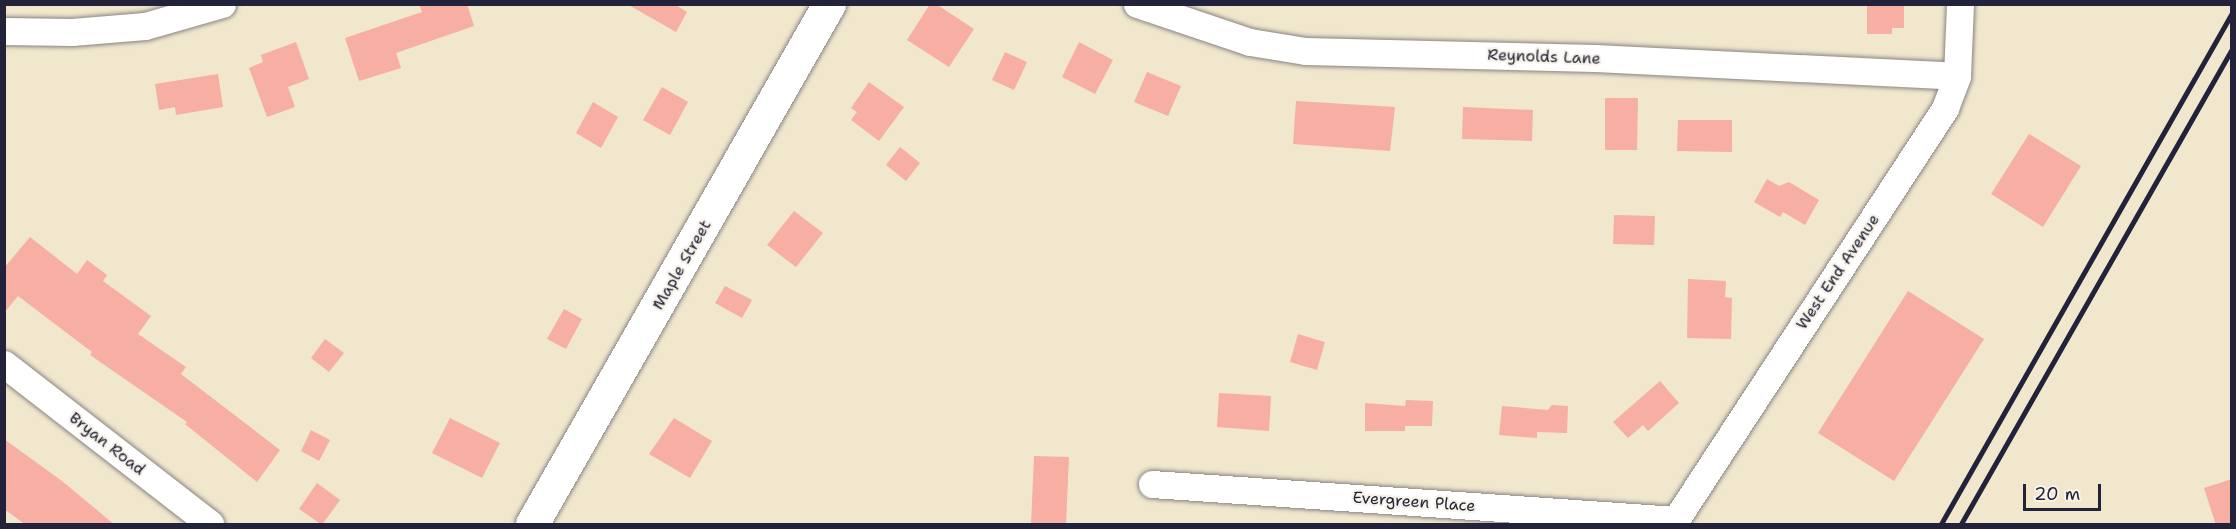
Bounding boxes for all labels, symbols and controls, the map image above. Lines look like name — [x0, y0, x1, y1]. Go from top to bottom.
street label: Reynolds Lane — [1487, 45, 1601, 69]
street label: West End Avenue — [1792, 211, 1884, 333]
street label: Maple Street — [649, 217, 715, 313]
street label: Bryan Road — [65, 408, 149, 480]
scale bar — [2026, 472, 2104, 510]
text: 20 m — [2034, 482, 2080, 506]
street label: Evergreen Place — [1352, 488, 1476, 516]

